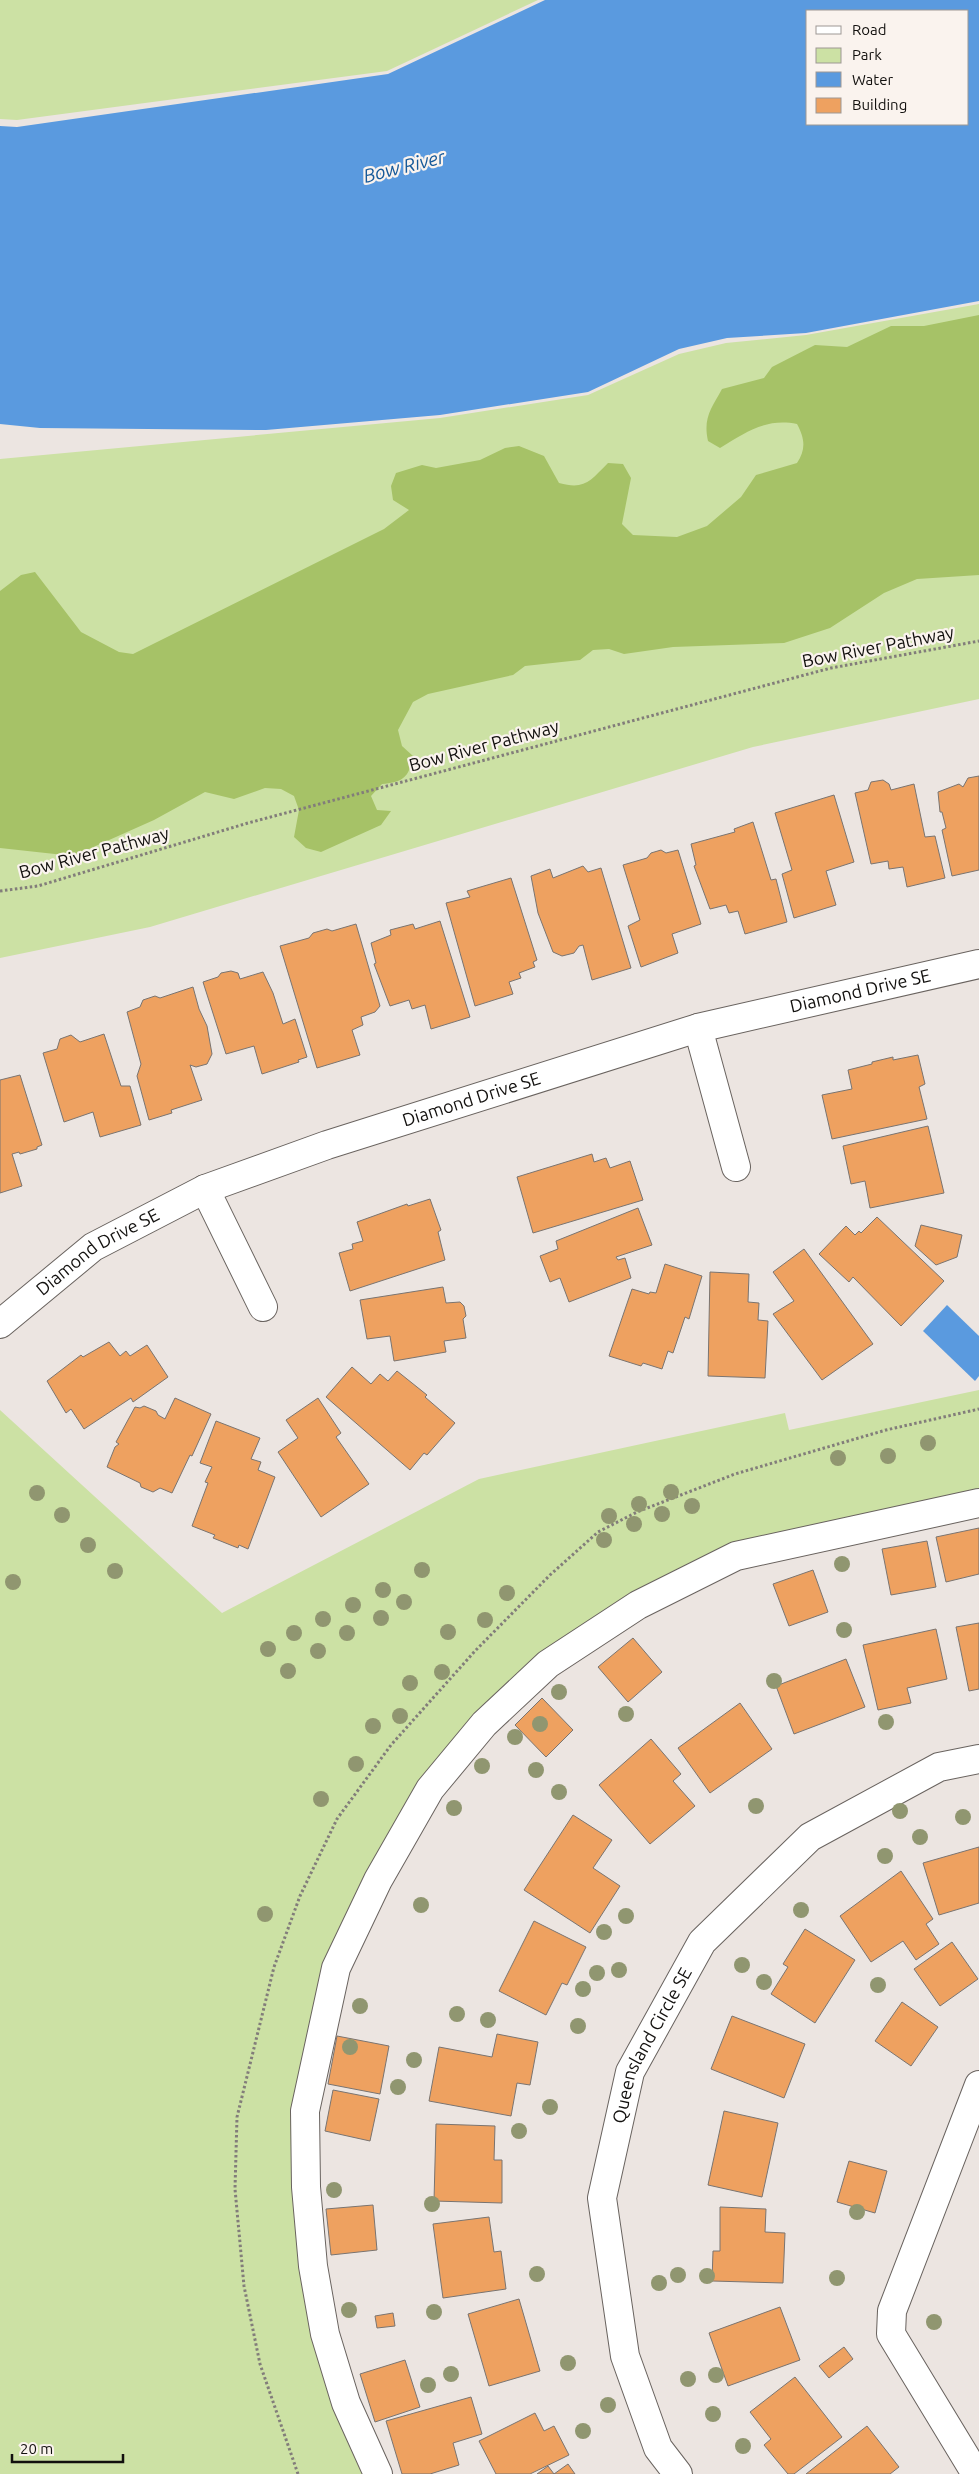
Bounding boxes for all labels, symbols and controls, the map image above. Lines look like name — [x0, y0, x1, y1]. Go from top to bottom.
legend — [806, 10, 969, 125]
text: Road — [852, 21, 887, 38]
text: Park — [852, 46, 882, 63]
text: Water — [852, 71, 893, 88]
text: Building — [852, 96, 907, 113]
water label: Bow River — [361, 145, 448, 187]
street label: Bow River Pathway — [800, 621, 956, 671]
street label: Bow River Pathway — [407, 715, 561, 775]
street label: Bow River Pathway — [17, 822, 171, 882]
street label: Diamond Drive SE — [788, 964, 932, 1016]
street label: Diamond Drive SE — [400, 1067, 543, 1130]
street label: Diamond Drive SE — [32, 1204, 162, 1299]
street label: Queensland Circle SE — [608, 1964, 695, 2125]
scale bar — [12, 2432, 124, 2464]
text: 20 m — [20, 2440, 53, 2457]

